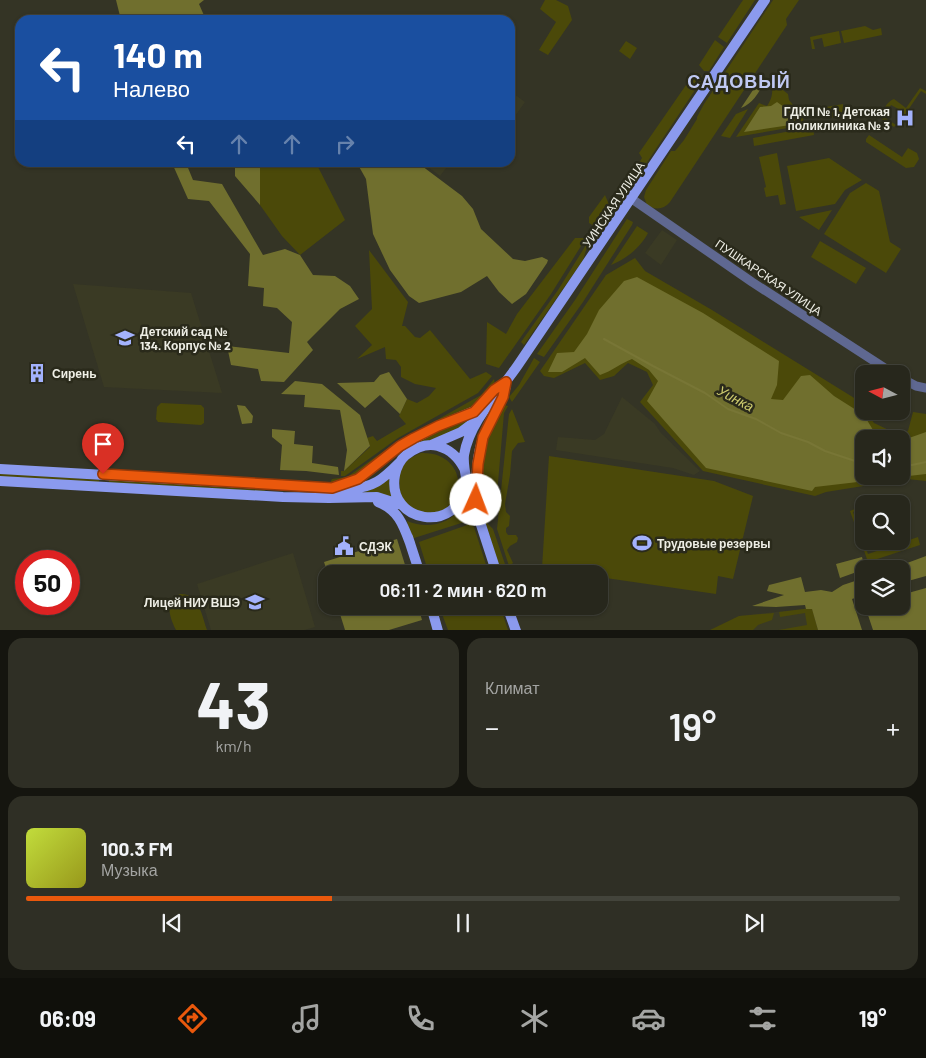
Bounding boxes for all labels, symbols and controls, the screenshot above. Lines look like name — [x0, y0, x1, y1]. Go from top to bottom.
text: 140 m — [113, 33, 203, 75]
icon: left — [30, 35, 95, 100]
district label: САДОВЫЙ — [687, 70, 791, 92]
text: Налево — [113, 75, 190, 101]
place label: ГДКП № 1, Детская поликлиника № 3 — [784, 104, 890, 132]
hospital icon: ГДКП № 1, Детская поликлиника № 3 — [894, 107, 916, 129]
icon: left — [172, 130, 200, 158]
icon: ahead — [225, 130, 253, 158]
icon: ahead — [278, 130, 306, 158]
icon: right — [331, 130, 359, 158]
street label: УИНСКАЯ УЛИЦА — [579, 159, 648, 250]
street label: ПУШКАРСКАЯ УЛИЦА — [713, 236, 825, 319]
place label: Детский сад № 134. Корпус № 2 — [140, 324, 231, 353]
school or university icon: Детский сад № 134. Корпус № 2 — [114, 327, 136, 349]
building icon: Сирень — [26, 362, 48, 384]
north arrow — [855, 365, 910, 420]
map controls — [855, 365, 910, 615]
place label: Сирень — [52, 366, 97, 381]
water label: Уинка — [714, 381, 757, 415]
pin — [82, 423, 124, 474]
icon: arrive — [89, 430, 117, 458]
button: sound — [855, 430, 910, 485]
position arrow — [449, 473, 501, 525]
button: search — [855, 495, 910, 550]
sports icon: Трудовые резервы — [631, 532, 653, 554]
public building icon: СДЭК — [333, 535, 355, 557]
place label: Трудовые резервы — [657, 536, 771, 551]
place label: СДЭК — [359, 539, 393, 554]
speed limit sign: 50 — [15, 550, 80, 615]
button: layers — [855, 560, 910, 615]
text: 06:11 · 2 мин · 620 m — [379, 578, 547, 601]
school or university icon: Лицей НИУ ВШЭ — [244, 591, 266, 613]
place label: Лицей НИУ ВШЭ — [144, 595, 240, 610]
text: 43 — [196, 664, 271, 742]
text: Климат — [485, 678, 539, 697]
text: 19° — [669, 703, 716, 749]
text: − — [485, 710, 499, 744]
text: + — [886, 710, 900, 744]
text: km/h — [215, 736, 252, 755]
text: 100.3 FM — [101, 837, 173, 860]
text: Музыка — [101, 860, 158, 879]
icon: previous — [158, 909, 186, 937]
icon: pause — [449, 909, 477, 937]
icon: next — [740, 909, 768, 937]
icon: directions — [175, 1001, 210, 1036]
icon: music — [289, 1001, 324, 1036]
icon: phone — [403, 1001, 438, 1036]
icon: climate — [517, 1001, 552, 1036]
icon: car — [631, 1001, 666, 1036]
icon: filters — [745, 1001, 780, 1036]
text: 06:09 — [39, 1005, 96, 1031]
text: 19° — [859, 1005, 886, 1031]

